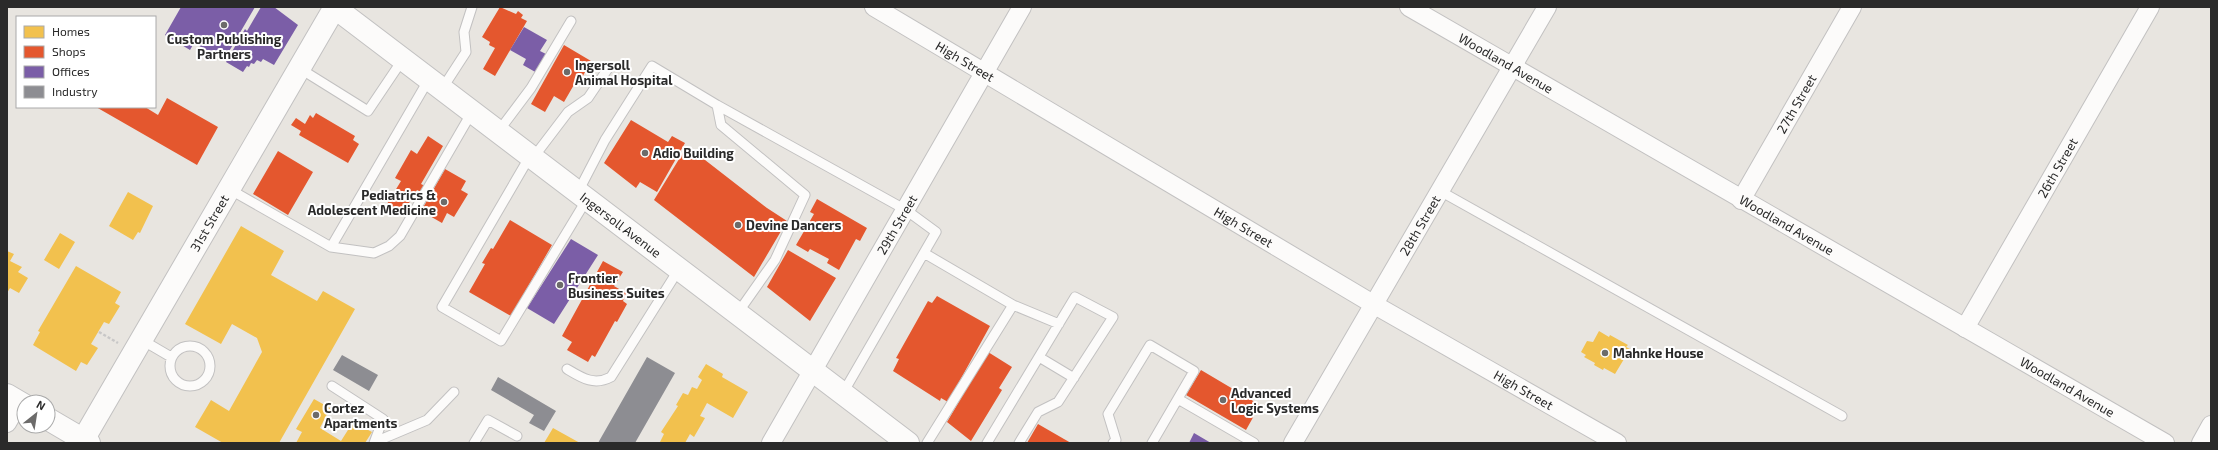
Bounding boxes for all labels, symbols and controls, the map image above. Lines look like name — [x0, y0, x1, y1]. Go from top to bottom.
legend — [16, 16, 156, 108]
marker: Custom Publishing Partners — [219, 20, 229, 30]
text: Homes — [52, 24, 90, 38]
street label: Woodland Avenue — [1456, 29, 1556, 97]
place label: Custom Publishing Partners — [167, 31, 282, 62]
street label: High Street — [933, 38, 997, 85]
text: Shops — [52, 44, 86, 58]
place label: Ingersoll Animal Hospital — [575, 57, 673, 88]
text: Offices — [52, 64, 89, 78]
marker: Ingersoll Animal Hospital — [562, 67, 572, 77]
street label: 27th Street — [1773, 71, 1820, 136]
text: Industry — [52, 84, 98, 98]
street label: 26th Street — [2034, 135, 2081, 200]
place label: Adio Building — [653, 145, 734, 161]
marker: Adio Building — [640, 148, 650, 158]
place label: Pediatrics & Adolescent Medicine — [308, 187, 436, 218]
street label: Ingersoll Avenue — [577, 189, 665, 261]
street label: Woodland Avenue — [1737, 191, 1837, 258]
street label: 31st Street — [186, 192, 232, 254]
street label: 29th Street — [873, 192, 920, 257]
street label: 28th Street — [1396, 192, 1444, 258]
marker: Pediatrics & Adolescent Medicine — [439, 197, 449, 207]
street label: High Street — [1211, 203, 1276, 251]
place label: Devine Dancers — [746, 217, 842, 233]
marker: Devine Dancers — [733, 220, 743, 230]
place label: Frontier Business Suites — [568, 270, 665, 301]
marker: Frontier Business Suites — [555, 280, 565, 290]
place label: Mahnke House — [1613, 345, 1704, 361]
marker: Mahnke House — [1600, 348, 1610, 358]
street label: Woodland Avenue — [2017, 353, 2118, 420]
street label: High Street — [1491, 367, 1556, 413]
place label: Advanced Logic Systems — [1231, 385, 1319, 416]
north arrow — [16, 394, 56, 434]
marker: Advanced Logic Systems — [1218, 395, 1228, 405]
text: N — [35, 397, 48, 413]
place label: Cortez Apartments — [324, 400, 398, 431]
marker: Cortez Apartments — [311, 410, 321, 420]

